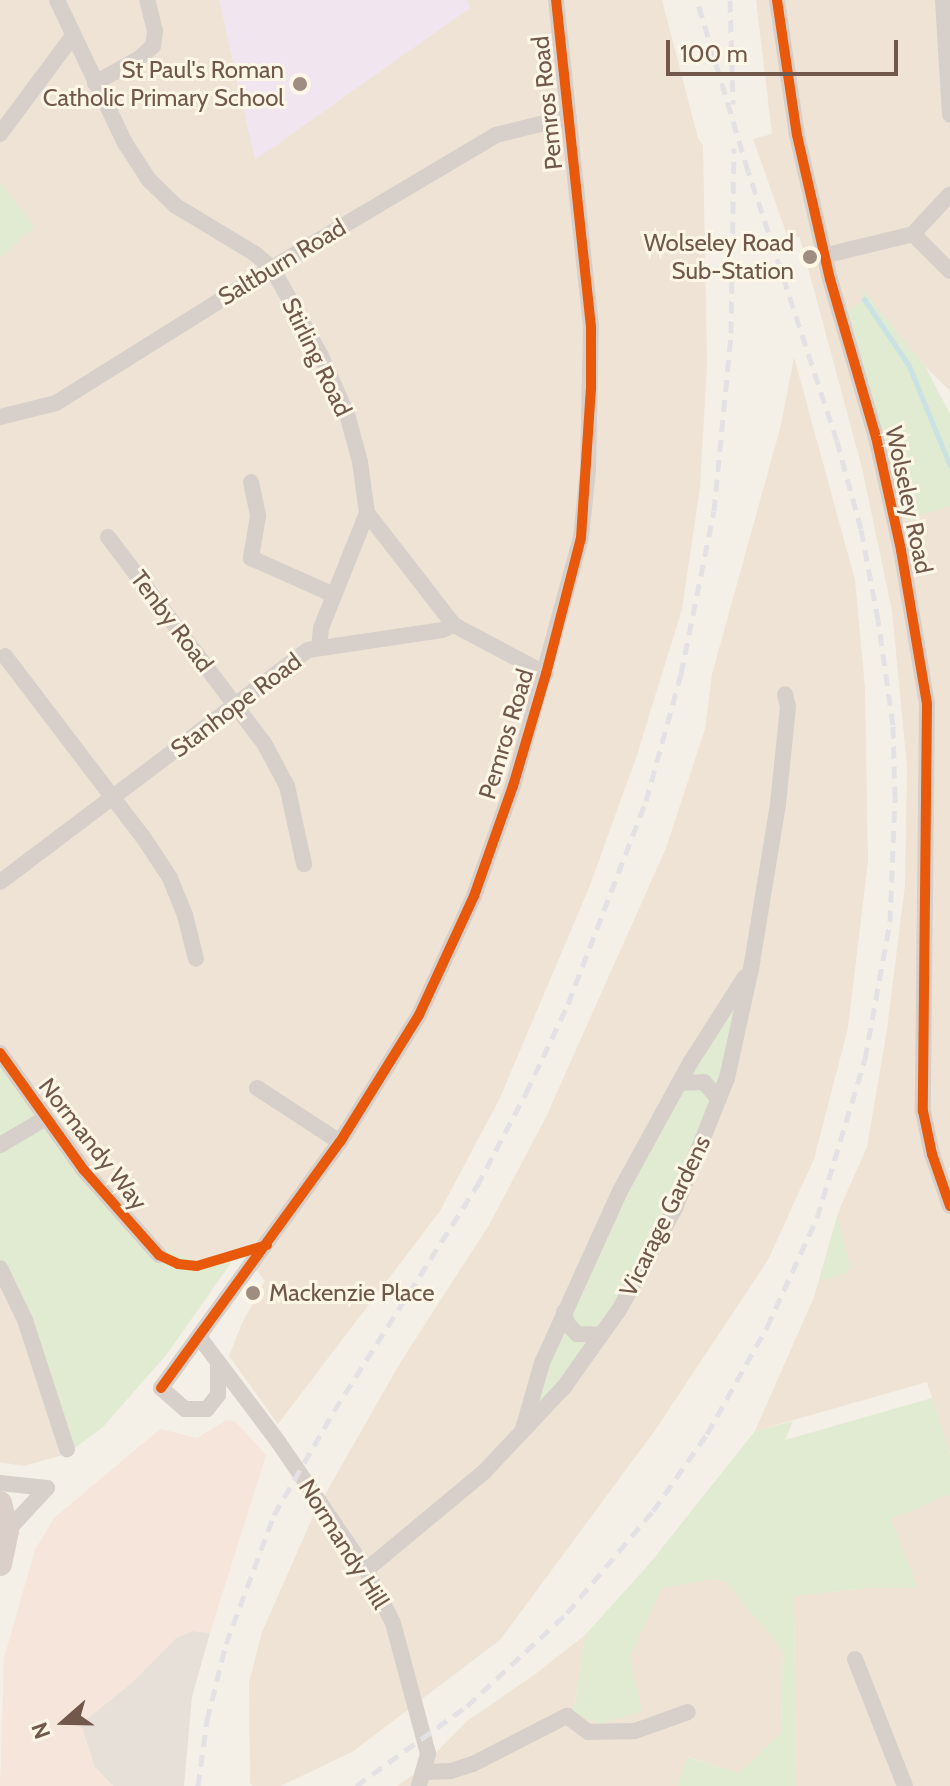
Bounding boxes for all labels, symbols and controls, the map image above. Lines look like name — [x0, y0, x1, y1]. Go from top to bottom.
scale bar — [670, 24, 902, 74]
street label: Pemros Road — [526, 35, 568, 171]
text: 100 m — [680, 39, 748, 68]
place label: St Paul's Roman Catholic Primary School — [43, 56, 284, 112]
marker: St Paul's Roman Catholic Primary School — [291, 75, 309, 93]
street label: Saltburn Road — [213, 213, 351, 311]
place label: Wolseley Road Sub-Station — [644, 229, 794, 285]
marker: Wolseley Road Sub-Station — [801, 248, 819, 266]
street label: Stirling Road — [276, 293, 358, 421]
street label: Wolseley Road — [879, 424, 939, 576]
street label: Tenby Road — [125, 565, 219, 677]
street label: Stanhope Road — [165, 647, 307, 763]
street label: Pemros Road — [473, 665, 539, 803]
street label: Normandy Way — [33, 1072, 153, 1216]
street label: Vicarage Gardens — [614, 1131, 716, 1301]
place label: Mackenzie Place — [269, 1279, 435, 1307]
marker: Mackenzie Place — [244, 1284, 262, 1302]
street label: Normandy Hill — [293, 1474, 395, 1614]
north arrow — [24, 1682, 104, 1762]
text: N — [26, 1718, 56, 1742]

